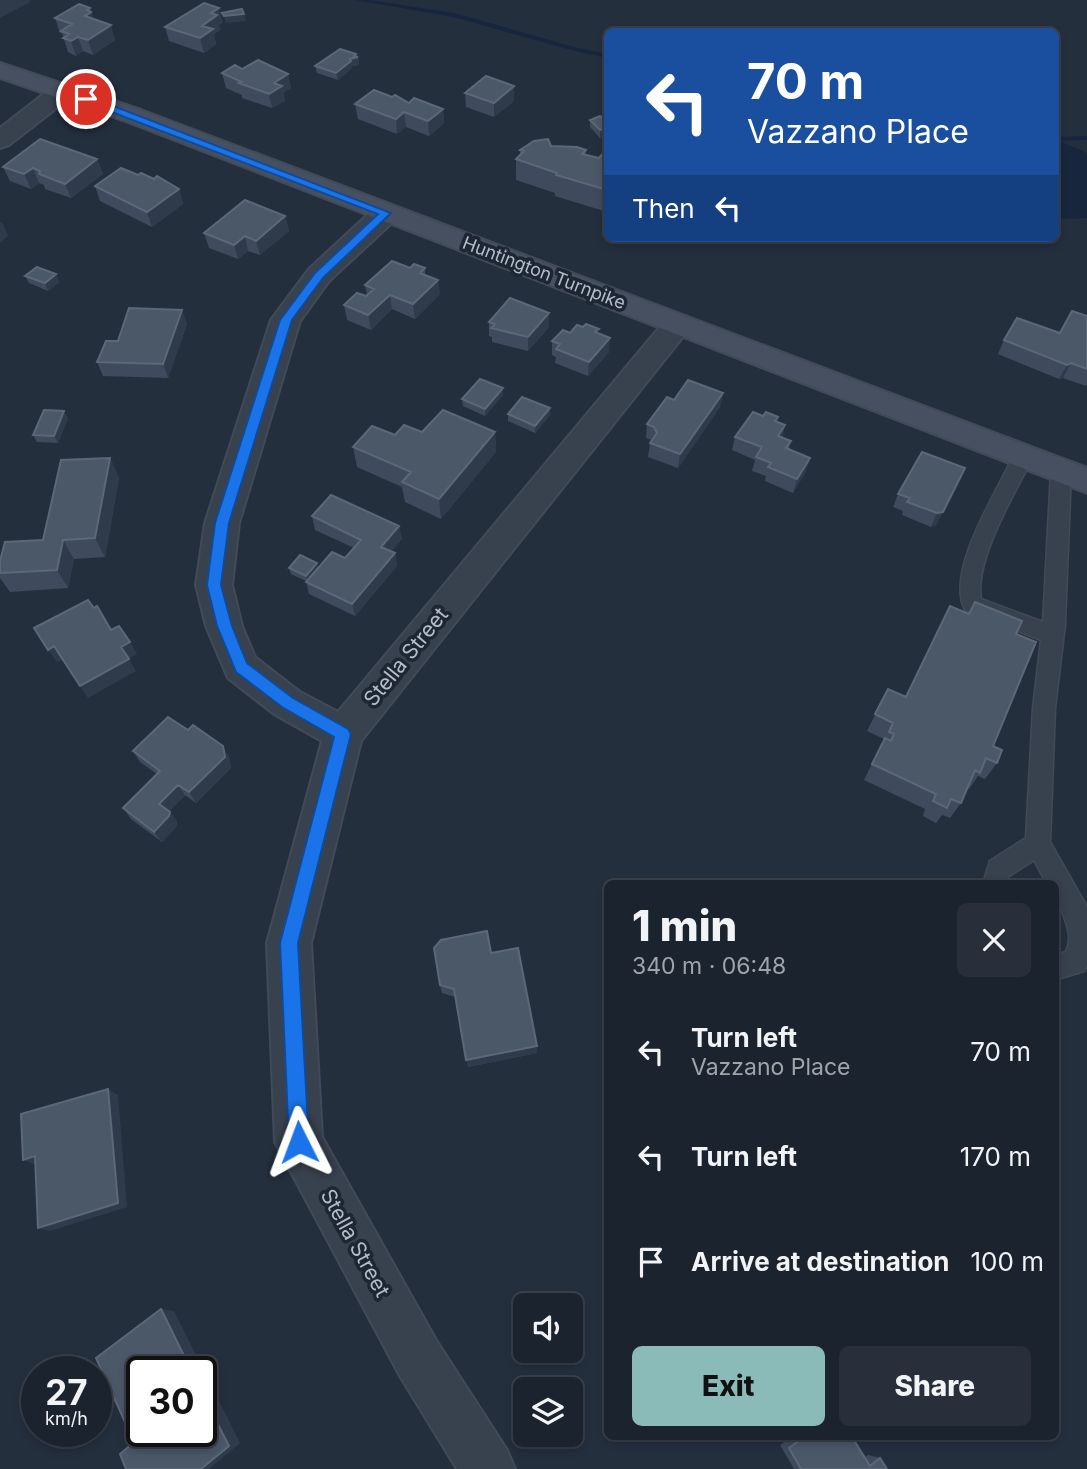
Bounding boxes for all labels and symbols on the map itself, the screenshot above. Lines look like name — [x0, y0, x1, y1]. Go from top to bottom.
pin — [56, 69, 116, 129]
street label: Huntington Turnpike — [460, 232, 629, 313]
street label: Stella Street — [358, 602, 453, 711]
position arrow — [262, 1105, 336, 1179]
street label: Stella Street — [316, 1184, 395, 1301]
speed limit sign: 30 — [126, 1356, 217, 1447]

